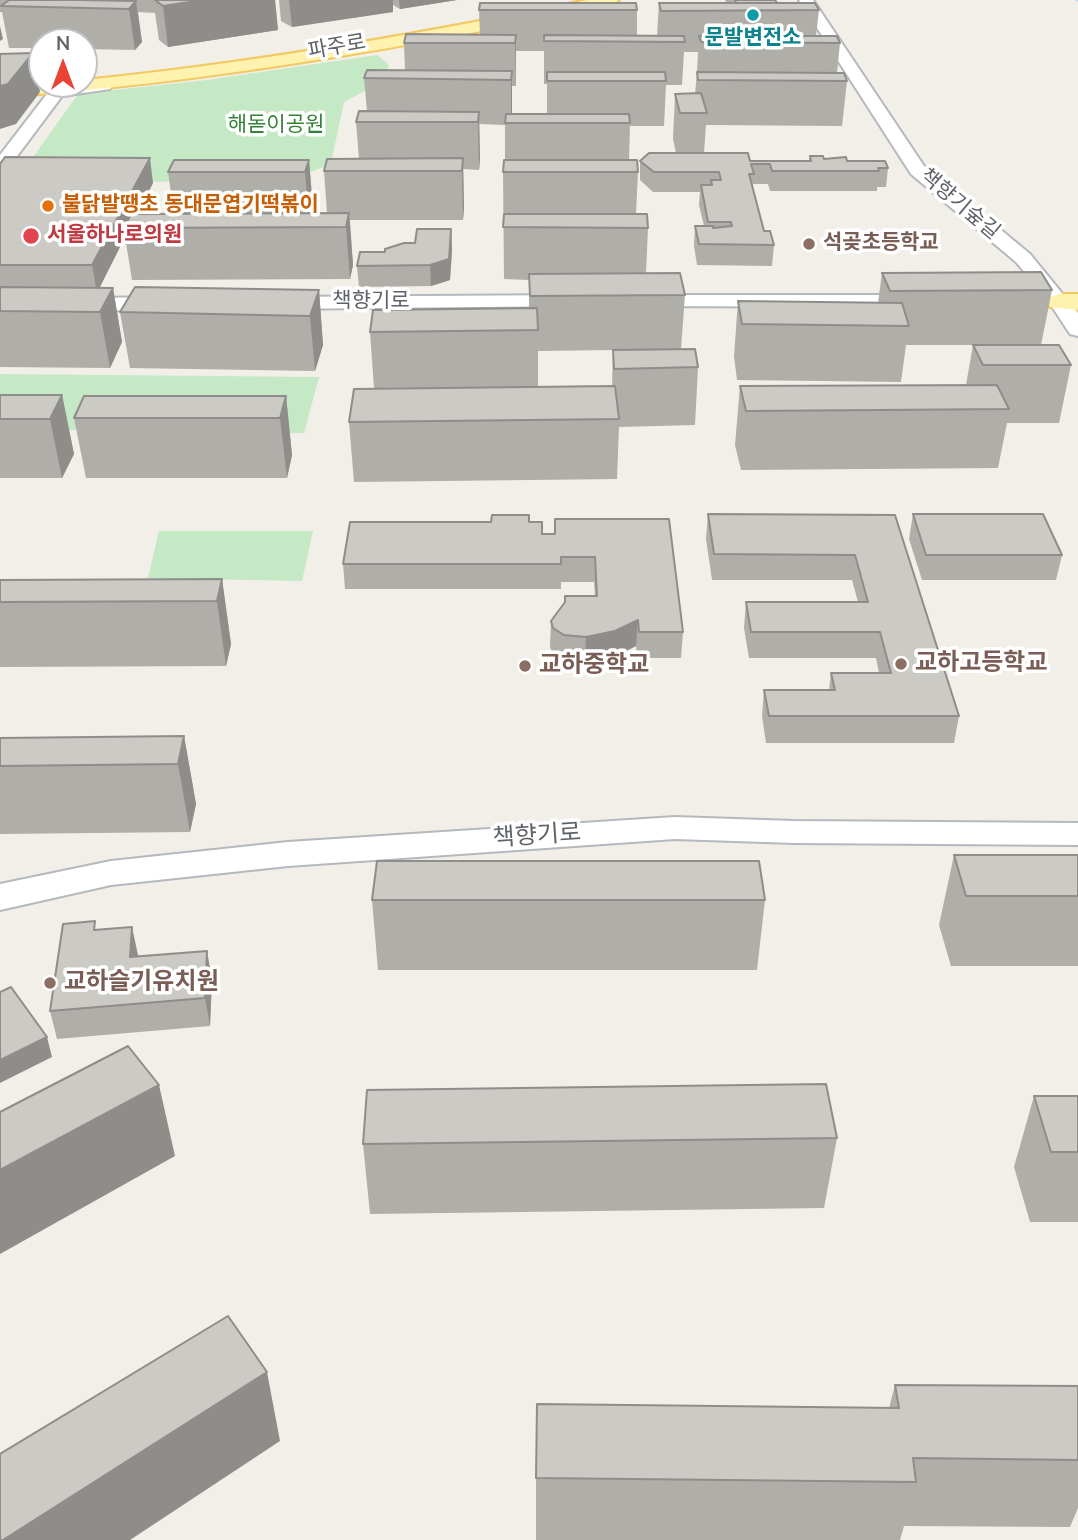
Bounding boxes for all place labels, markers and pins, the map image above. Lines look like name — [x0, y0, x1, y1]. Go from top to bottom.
marker: 문발변전소 — [745, 7, 761, 23]
place label: 문발변전소 — [705, 26, 801, 52]
place label: 불닭발땡초 동대문엽기떡볶이 — [62, 193, 319, 219]
marker: 불닭발땡초 동대문엽기떡볶이 — [40, 198, 56, 214]
place label: 서울하나로의원 — [47, 223, 182, 249]
marker: 서울하나로의원 — [21, 226, 41, 246]
place label: 석곶초등학교 — [823, 231, 939, 257]
marker: 석곶초등학교 — [801, 236, 817, 252]
place label: 교하고등학교 — [915, 650, 1047, 678]
place label: 교하중학교 — [539, 652, 649, 680]
marker: 교하고등학교 — [893, 656, 909, 672]
marker: 교하중학교 — [517, 658, 533, 674]
place label: 교하슬기유치원 — [64, 969, 219, 997]
marker: 교하슬기유치원 — [42, 975, 58, 991]

